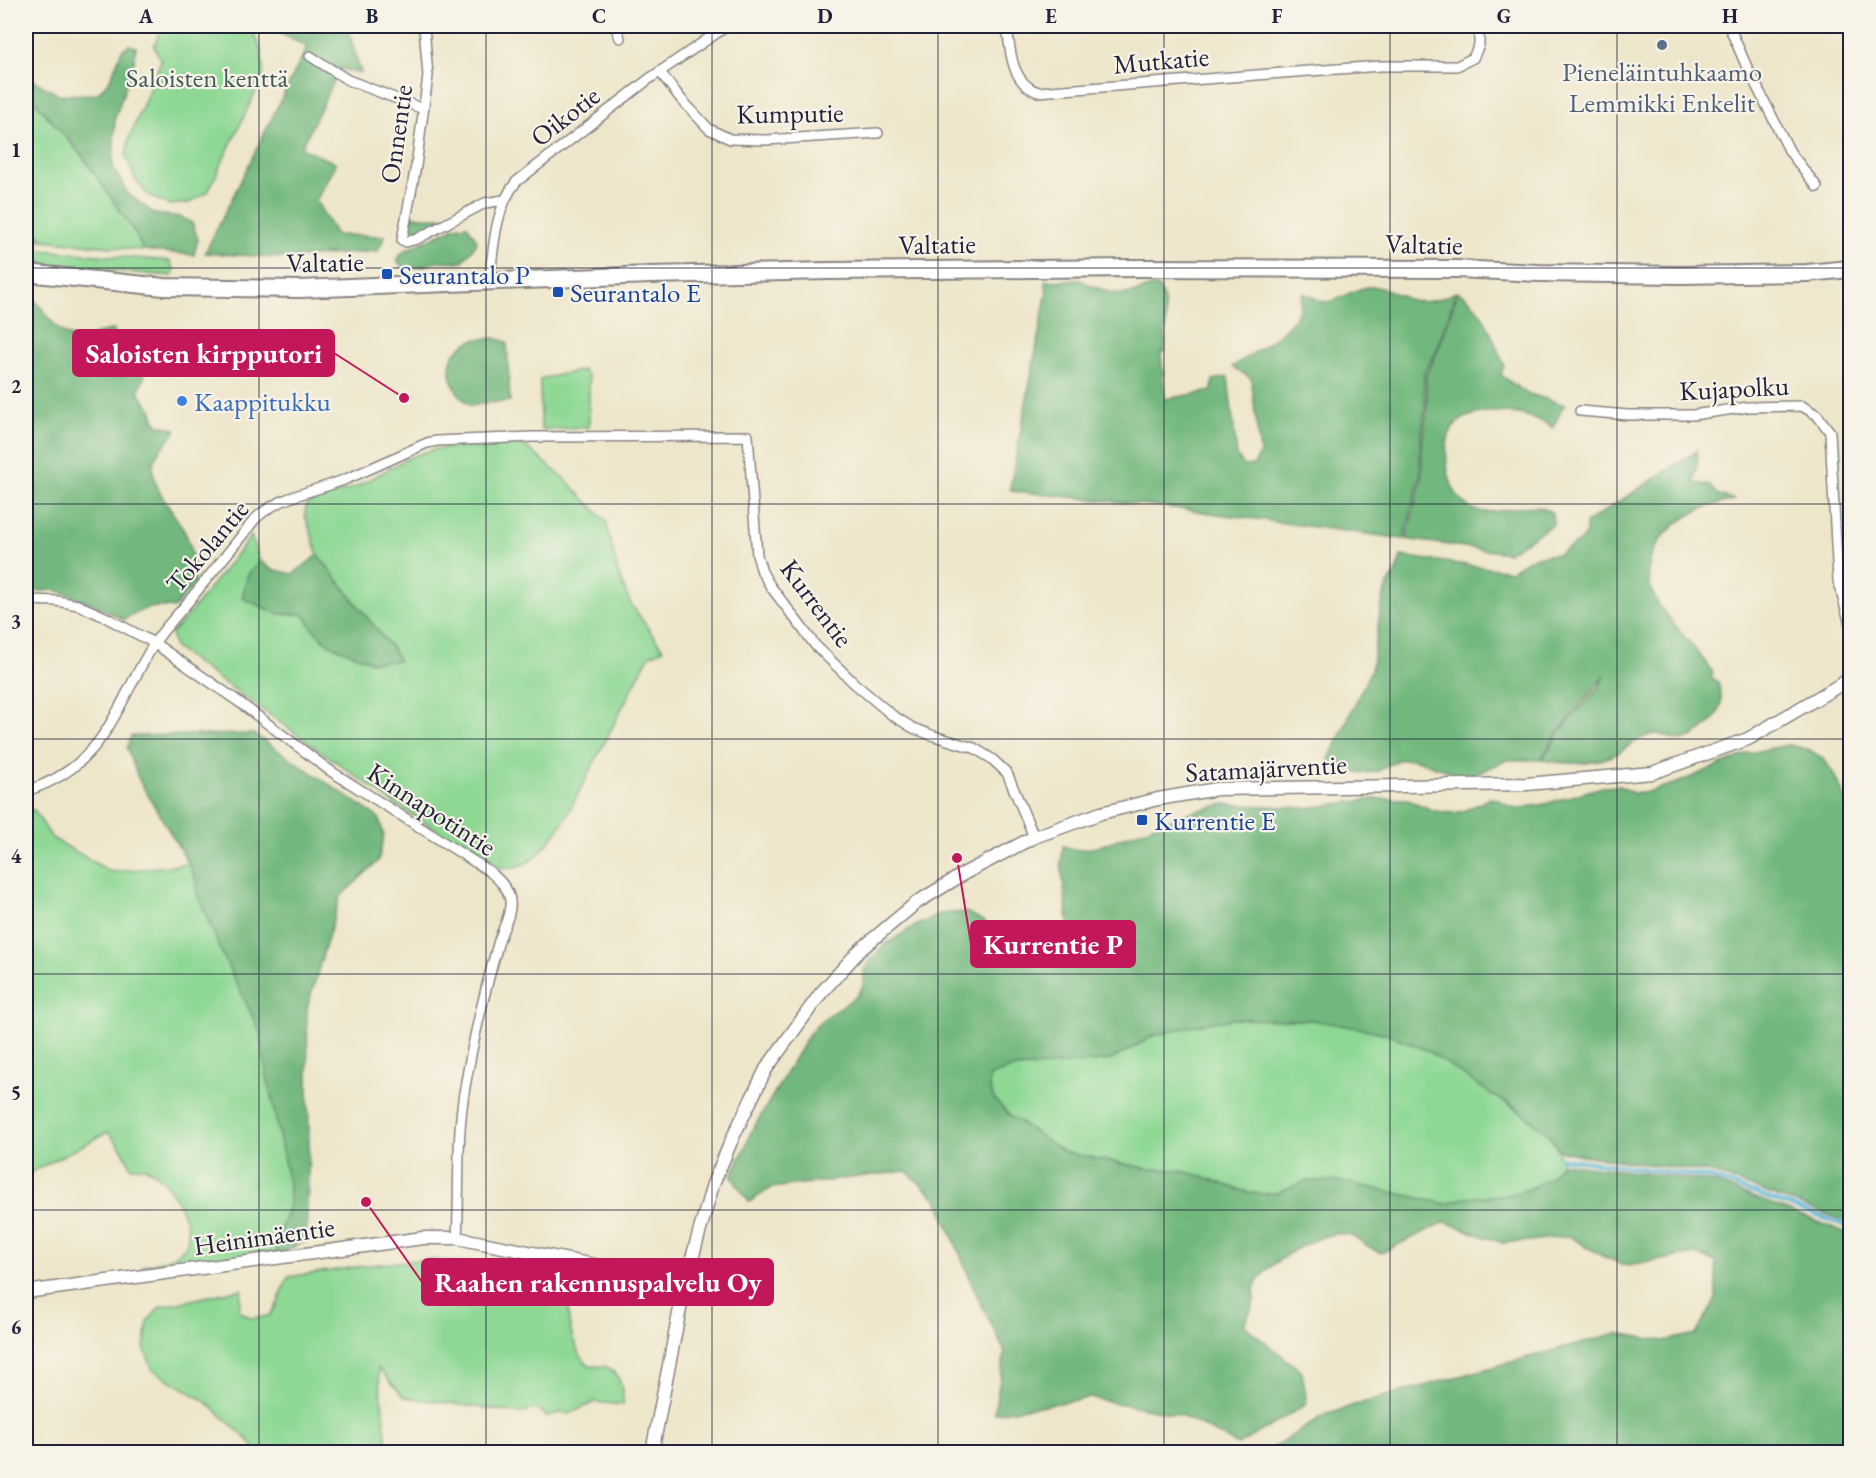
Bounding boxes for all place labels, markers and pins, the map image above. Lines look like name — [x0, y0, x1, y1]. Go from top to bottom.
marker: Pieneläintuhkaamo Lemmikki Enkelit — [1655, 38, 1669, 52]
place label: Pieneläintuhkaamo Lemmikki Enkelit — [1562, 54, 1762, 120]
place label: Seurantalo P — [399, 257, 530, 292]
marker: Seurantalo P — [380, 267, 394, 281]
place label: Seurantalo E — [570, 275, 701, 310]
marker: Seurantalo E — [551, 285, 565, 299]
callout: Saloisten kirpputori — [73, 330, 334, 376]
place label: Kaappitukku — [194, 384, 331, 419]
marker: Kaappitukku — [175, 394, 189, 408]
place label: Kurrentie E — [1154, 803, 1276, 838]
marker: Kurrentie E — [1135, 813, 1149, 827]
callout: Kurrentie P — [971, 921, 1135, 967]
callout: Raahen rakennuspalvelu Oy — [422, 1259, 773, 1305]

